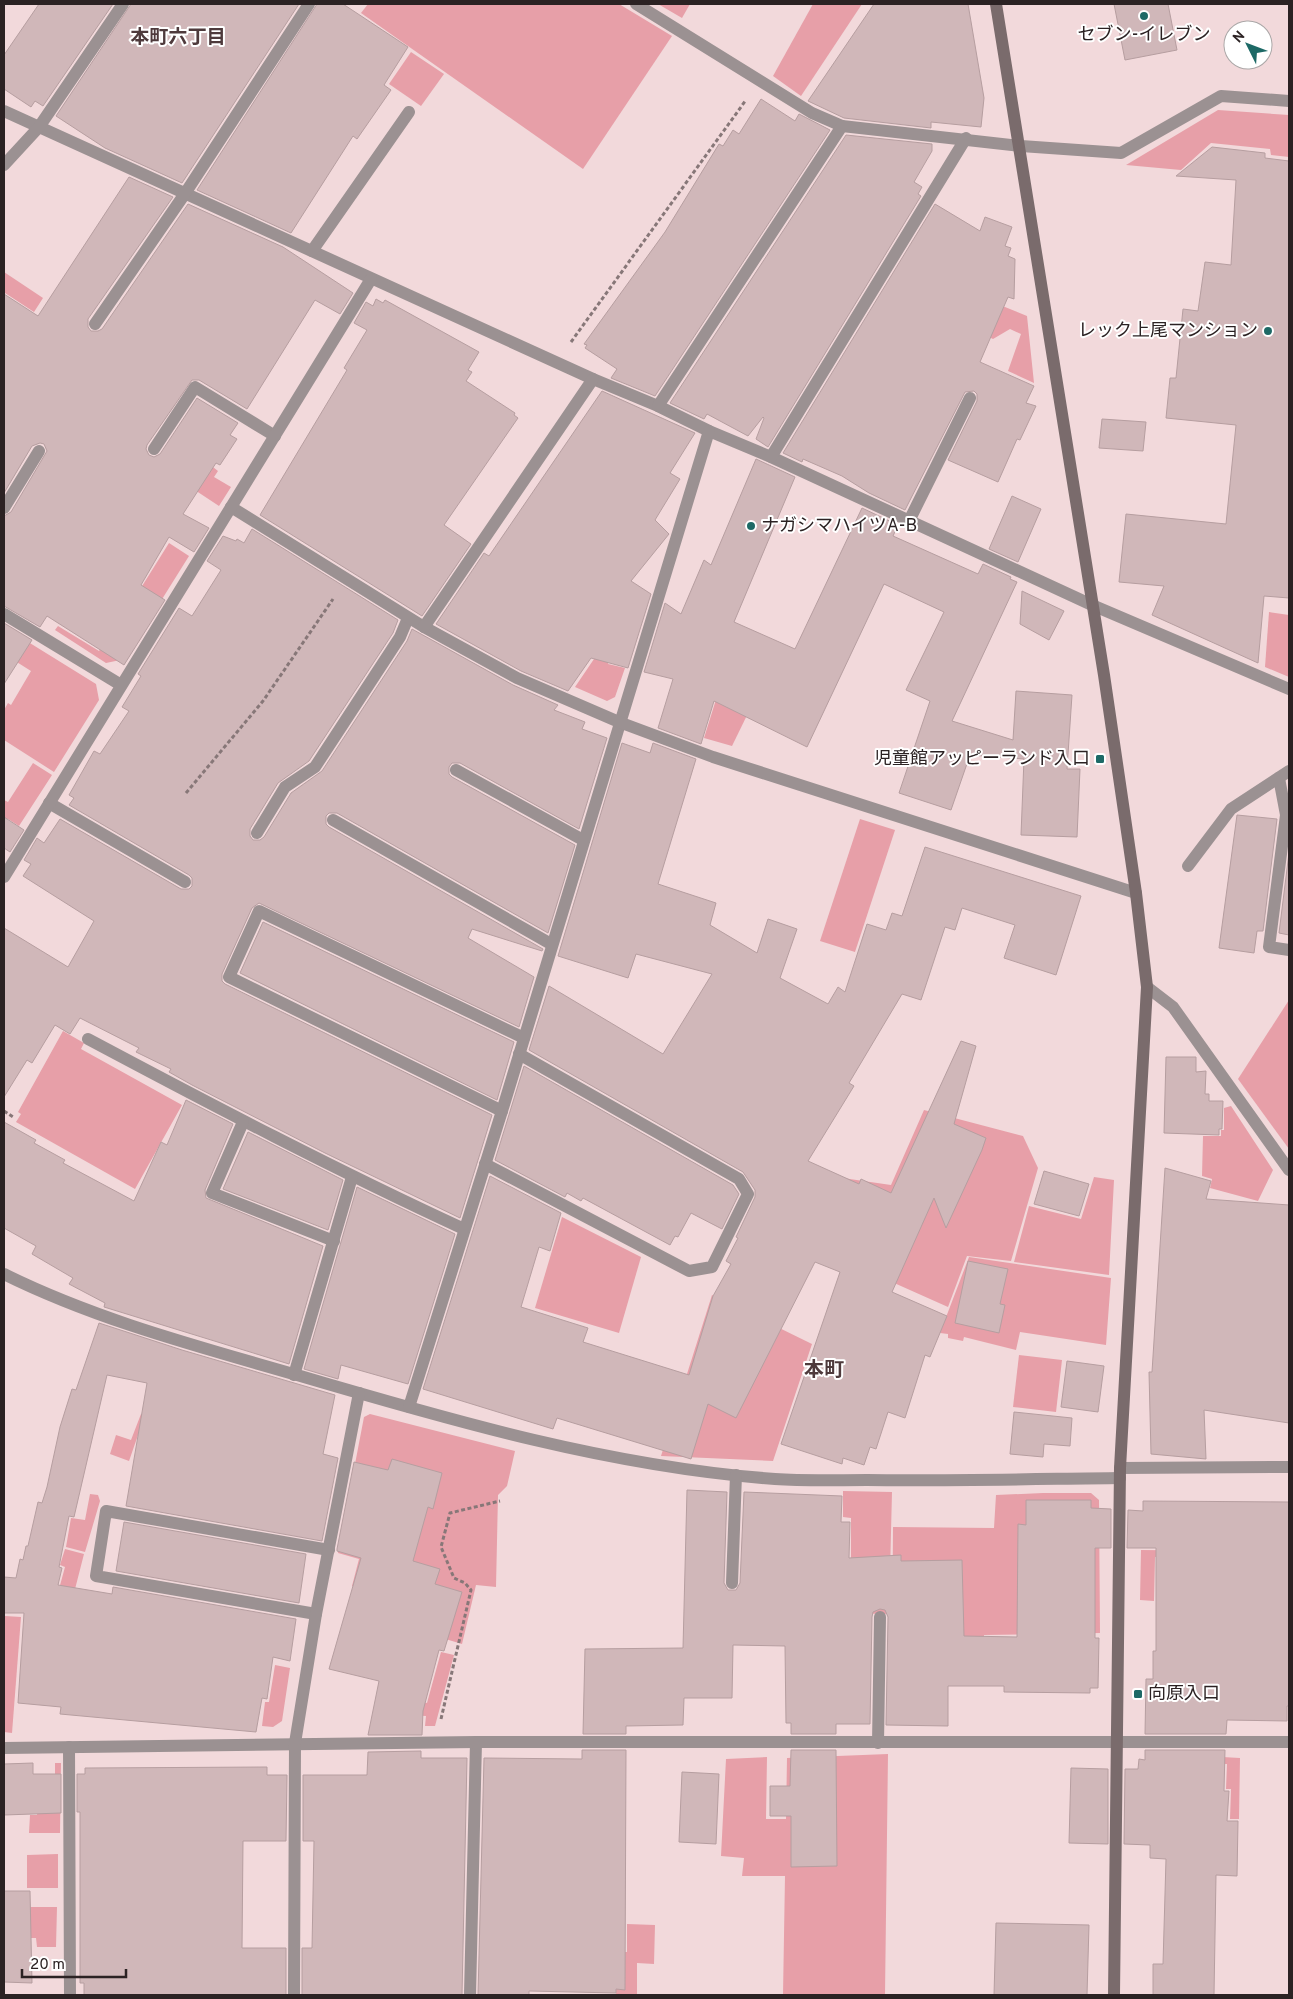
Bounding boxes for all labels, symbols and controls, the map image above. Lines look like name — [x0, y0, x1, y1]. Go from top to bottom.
marker: セブン-イレブン — [1138, 10, 1150, 22]
north arrow — [1223, 20, 1273, 70]
place label: セブン-イレブン — [1077, 24, 1211, 47]
district label: 本町六丁目 — [130, 26, 226, 50]
text: N — [1230, 28, 1249, 47]
place label: レック上尾マンション — [1078, 320, 1258, 343]
marker: レック上尾マンション — [1262, 325, 1274, 337]
place label: ナガシマハイツA-B — [761, 515, 917, 538]
marker: ナガシマハイツA-B — [745, 520, 757, 532]
place label: 児童館アッピーランド入口 — [874, 748, 1090, 771]
marker: 児童館アッピーランド入口 — [1094, 753, 1106, 765]
district label: 本町 — [804, 1358, 844, 1384]
place label: 向原入口 — [1148, 1683, 1220, 1706]
marker: 向原入口 — [1132, 1688, 1144, 1700]
scale bar — [22, 1946, 126, 1978]
text: 20 m — [30, 1956, 65, 1975]

